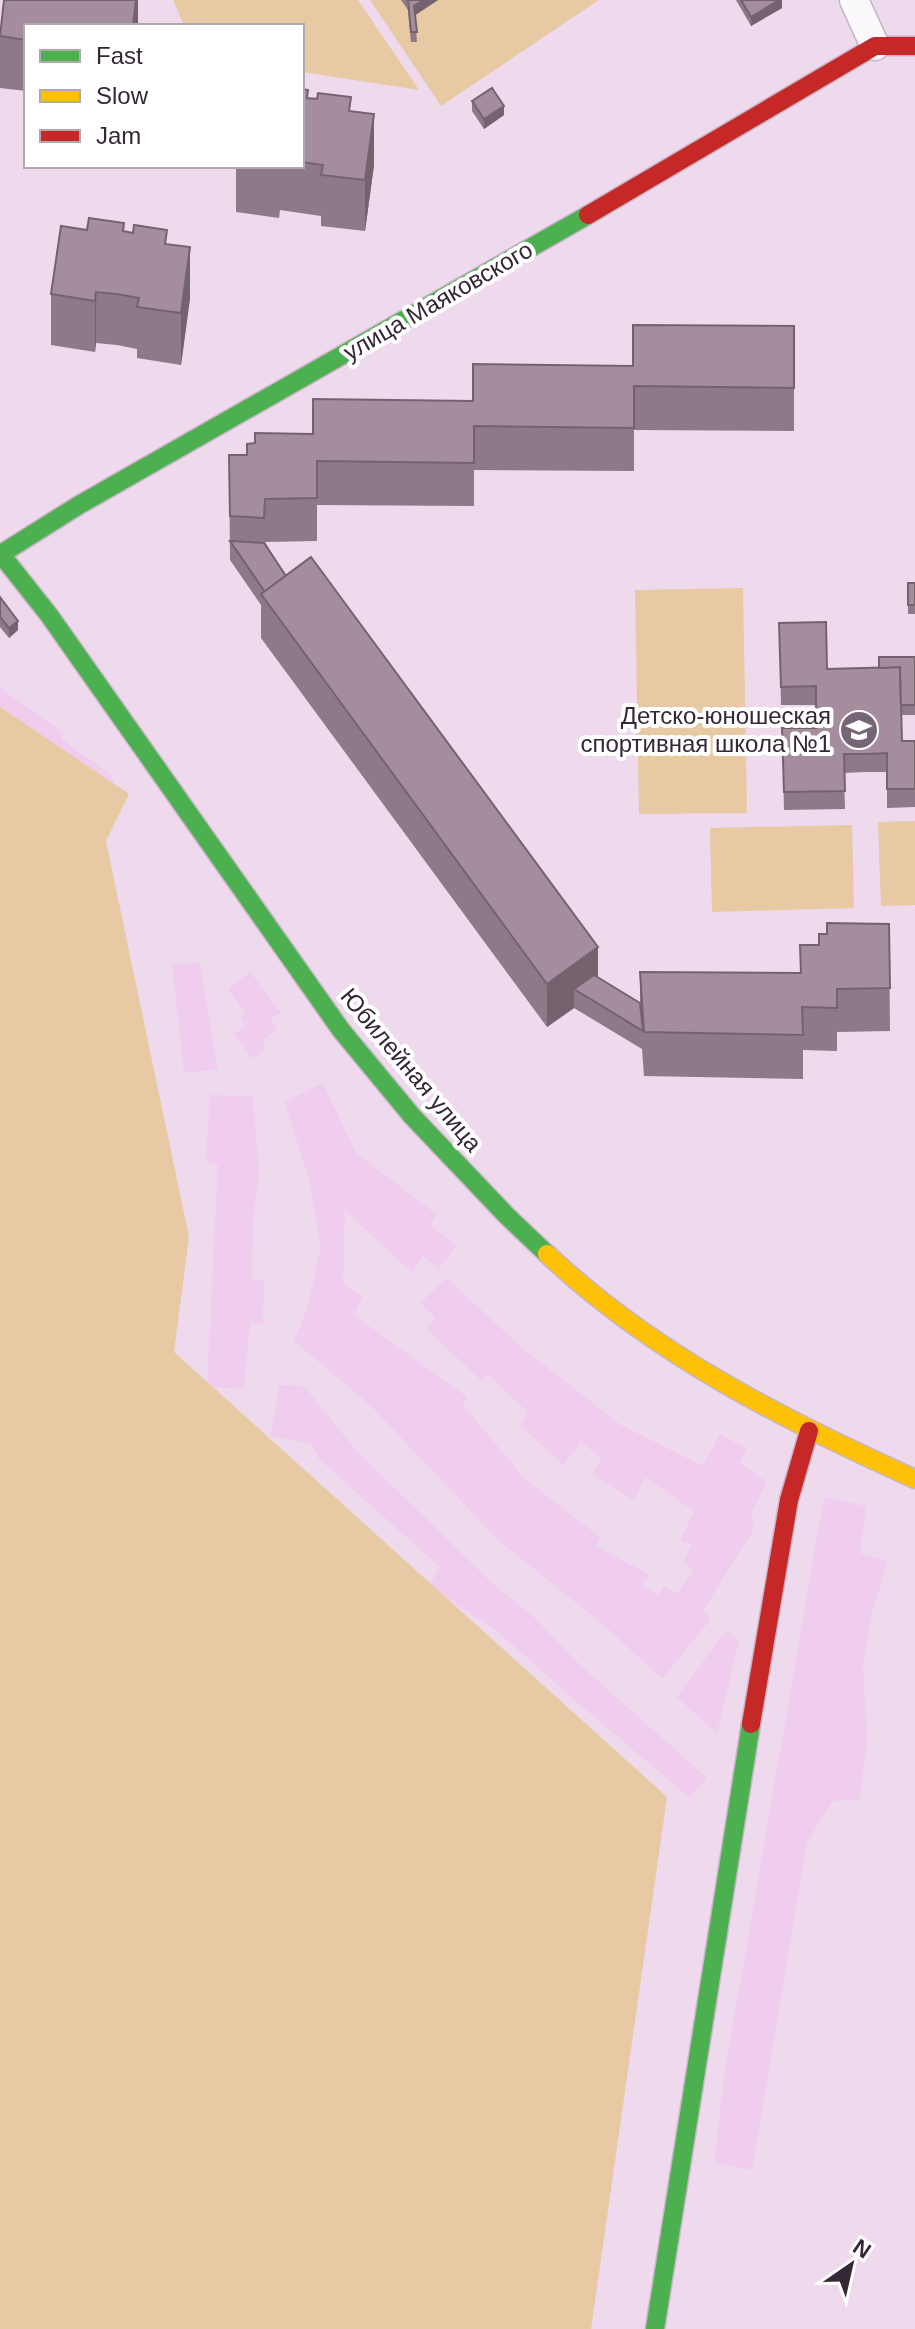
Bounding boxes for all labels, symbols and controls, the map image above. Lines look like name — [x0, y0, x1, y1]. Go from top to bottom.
legend — [24, 24, 304, 168]
text: Fast — [96, 42, 143, 69]
text: Slow — [96, 82, 149, 109]
text: Jam — [96, 122, 141, 149]
street label: улица Маяковского — [339, 235, 537, 366]
place label: Детско-юношеская спортивная школа №1 — [580, 702, 831, 757]
school or university icon: Детско-юношеская спортивная школа №1 — [838, 709, 880, 751]
street label: Юбилейная улица — [335, 983, 488, 1157]
north arrow — [811, 2225, 891, 2305]
text: N — [848, 2234, 875, 2264]

